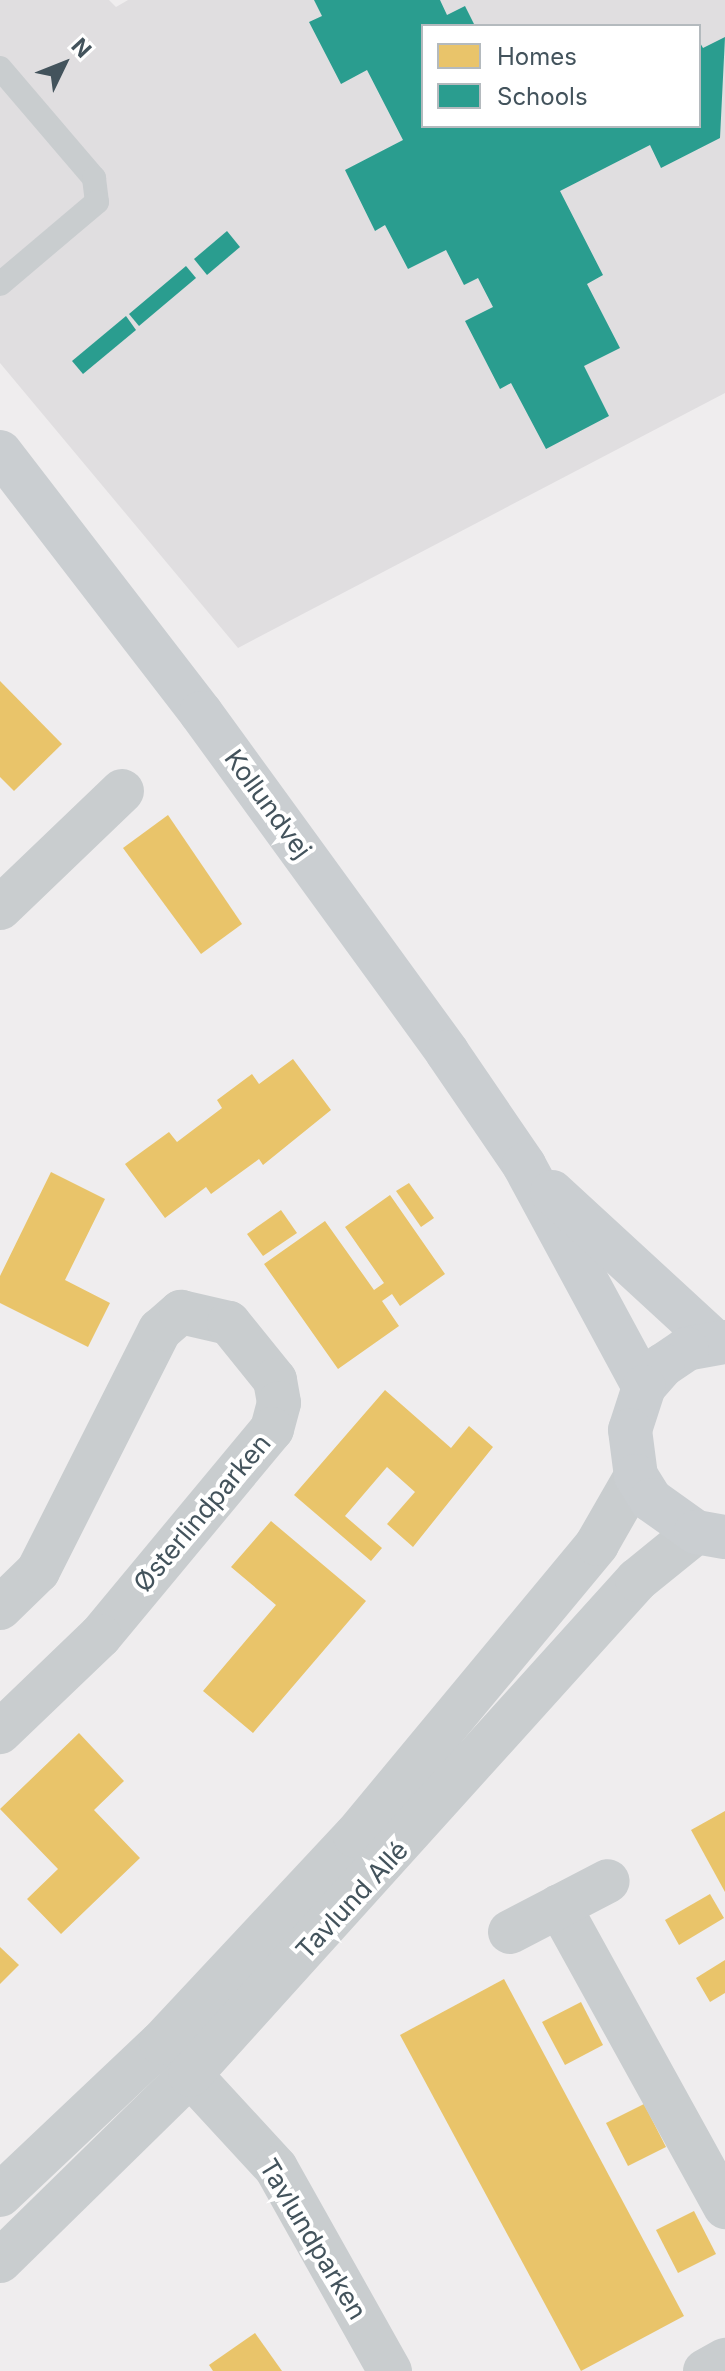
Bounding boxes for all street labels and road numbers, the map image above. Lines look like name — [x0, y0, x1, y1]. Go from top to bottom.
street label: Kollundvej — [218, 743, 318, 865]
street label: Østerlindparken — [127, 1428, 277, 1598]
street label: Tavlund Allé — [290, 1835, 414, 1965]
street label: Tavlundparken — [253, 2153, 373, 2325]

